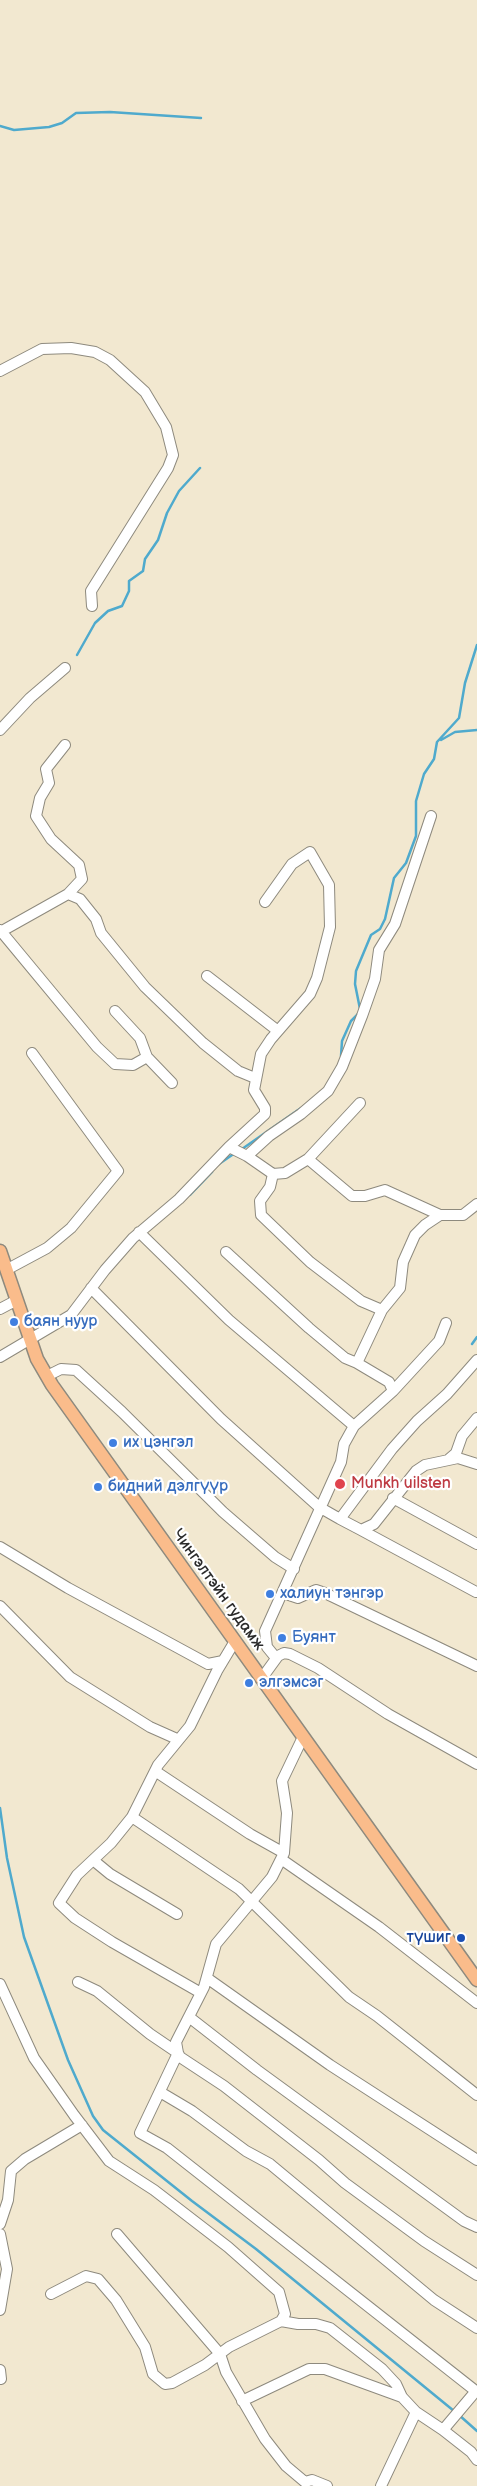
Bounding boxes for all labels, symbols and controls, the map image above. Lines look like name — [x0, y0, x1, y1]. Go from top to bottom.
place label: баян нуур — [24, 1312, 97, 1332]
marker: баян нуур — [8, 1316, 20, 1328]
place label: их цэнгэл — [123, 1433, 194, 1453]
marker: их цэнгэл — [107, 1437, 119, 1449]
place label: Munkh uilsten — [351, 1474, 451, 1494]
place label: бидний дэлгүүр — [108, 1477, 228, 1497]
marker: Munkh uilsten — [333, 1477, 347, 1491]
marker: бидний дэлгүүр — [92, 1481, 104, 1493]
street label: Чингэлтэйн гудамж — [168, 1526, 268, 1654]
place label: халиун тэнгэр — [280, 1584, 384, 1604]
marker: халиун тэнгэр — [264, 1588, 276, 1600]
place label: Буянт — [292, 1628, 336, 1648]
marker: Буянт — [276, 1632, 288, 1644]
place label: элгэмсэг — [259, 1673, 324, 1693]
marker: элгэмсэг — [243, 1677, 255, 1689]
place label: түшиг — [407, 1928, 451, 1948]
marker: түшиг — [455, 1932, 467, 1944]

